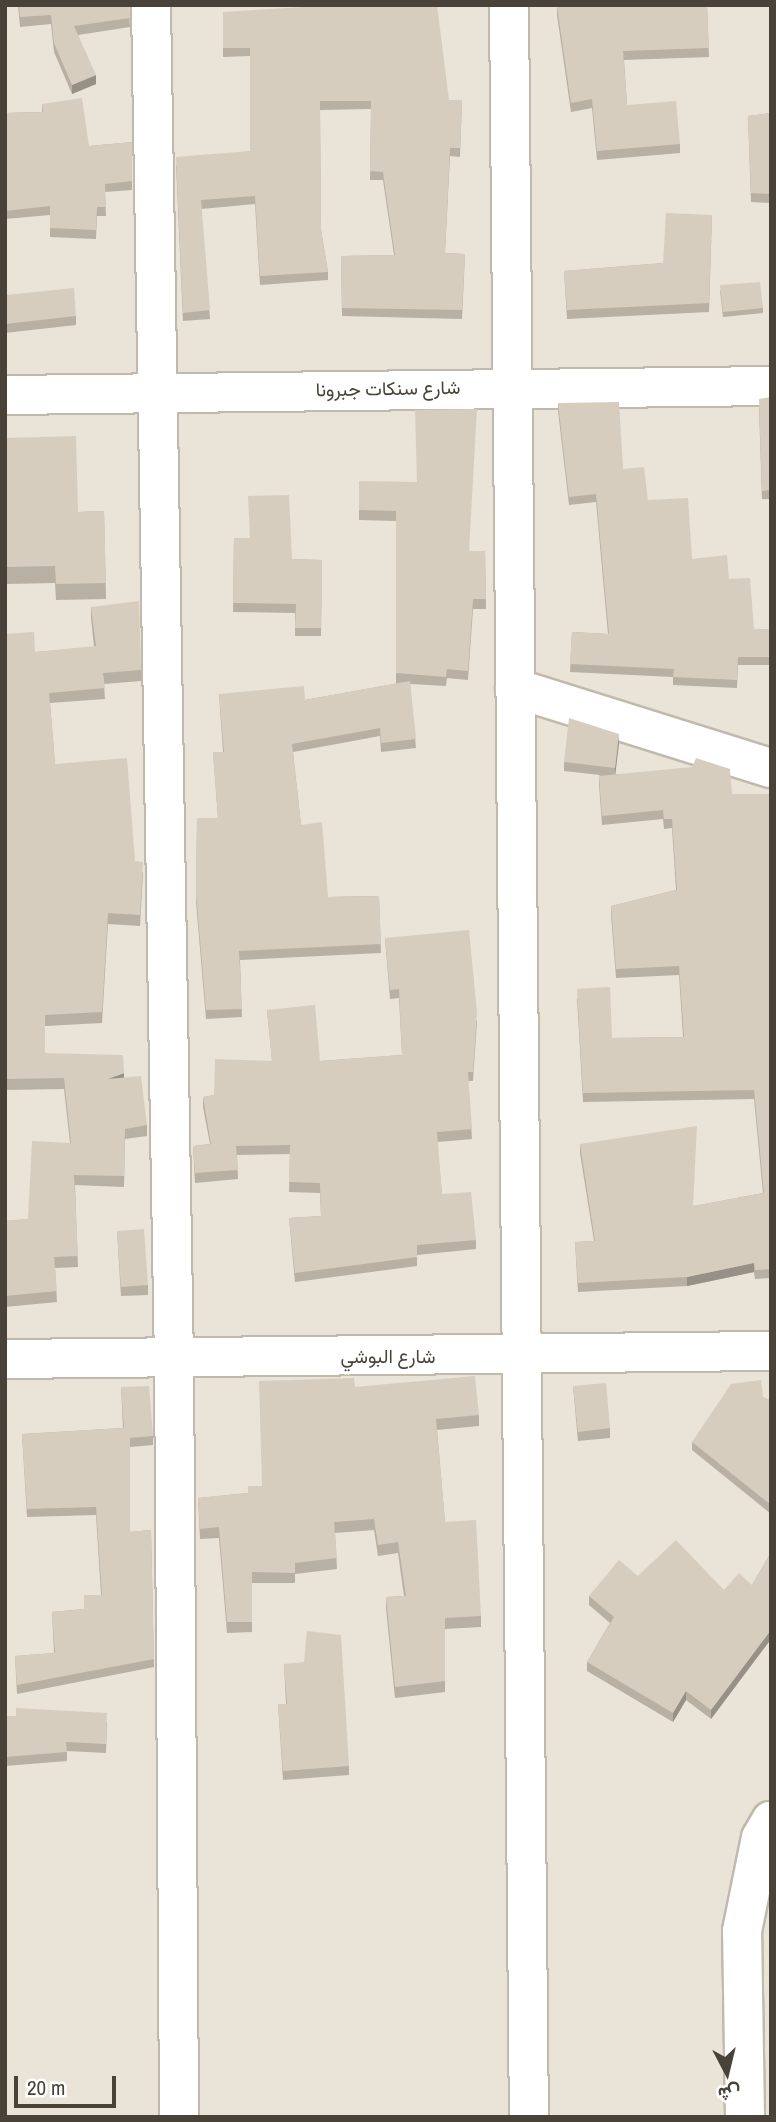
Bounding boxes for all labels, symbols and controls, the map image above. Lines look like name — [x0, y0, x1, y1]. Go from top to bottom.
street label: شارع سنكات جبرونا — [315, 376, 461, 402]
street label: شارع البوشي — [341, 1346, 435, 1368]
north arrow — [692, 2038, 762, 2108]
scale bar — [18, 2062, 119, 2106]
text: 20 m — [27, 2073, 65, 2102]
text: ش — [717, 2080, 742, 2108]

